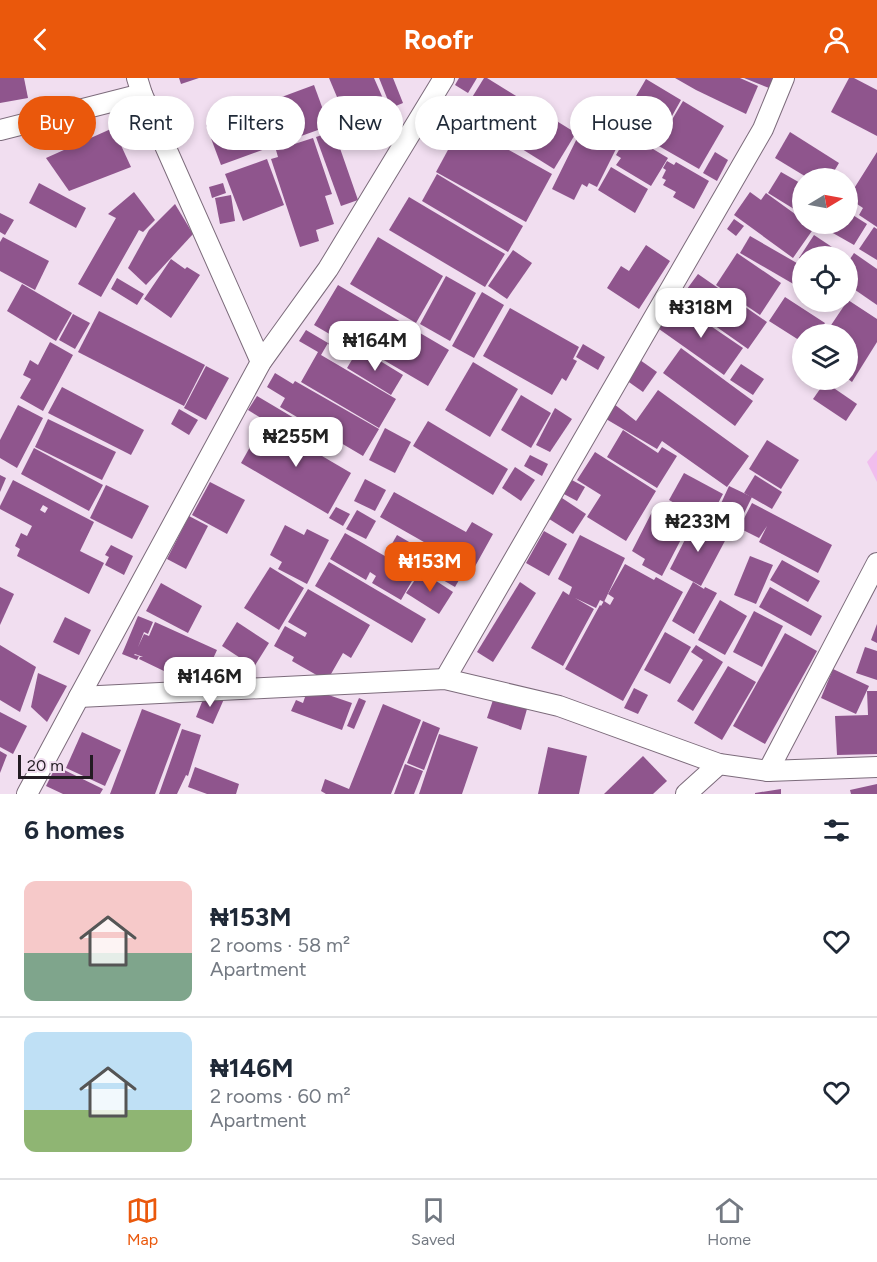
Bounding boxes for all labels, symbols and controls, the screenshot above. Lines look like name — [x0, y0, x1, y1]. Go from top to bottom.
icon: back — [24, 23, 57, 56]
text: Roofr — [404, 23, 473, 56]
icon: person — [820, 23, 853, 56]
chip: Buy — [18, 96, 96, 150]
chip: Rent — [108, 96, 194, 150]
chip: Filters — [206, 96, 305, 150]
chip: New — [317, 96, 403, 150]
chip: Apartment — [415, 96, 558, 150]
chip: House — [570, 96, 673, 150]
north arrow — [792, 168, 858, 234]
map controls — [792, 168, 858, 390]
button: locate — [792, 246, 858, 312]
pin: ₦318M — [659, 288, 743, 339]
text: ₦318M — [669, 295, 733, 319]
pin: ₦164M — [333, 321, 417, 372]
button: layers — [792, 324, 858, 390]
text: ₦164M — [343, 328, 407, 352]
pin: ₦255M — [254, 417, 338, 468]
text: ₦255M — [263, 424, 329, 448]
pin: ₦233M — [656, 502, 740, 553]
text: ₦233M — [665, 509, 731, 533]
pin: ₦153M — [388, 542, 472, 593]
text: ₦153M — [399, 549, 461, 573]
pin: ₦146M — [168, 657, 252, 708]
text: ₦146M — [178, 664, 242, 688]
scale bar — [18, 752, 93, 780]
text: 20 m — [27, 756, 64, 775]
text: 6 homes — [24, 814, 124, 846]
icon: filters — [820, 814, 853, 847]
text: ₦153M — [210, 901, 292, 933]
icon: home — [72, 905, 144, 977]
icon: heart — [820, 925, 853, 958]
text: 2 rooms · 58 m² — [210, 933, 350, 957]
text: Apartment — [210, 957, 307, 981]
text: ₦146M — [210, 1052, 294, 1084]
icon: home — [72, 1056, 144, 1128]
icon: heart — [820, 1076, 853, 1109]
text: 2 rooms · 60 m² — [210, 1084, 351, 1108]
text: Apartment — [210, 1108, 307, 1132]
tab: Map — [126, 1194, 159, 1249]
tab: Saved — [411, 1194, 455, 1249]
tab: Home — [707, 1194, 751, 1249]

